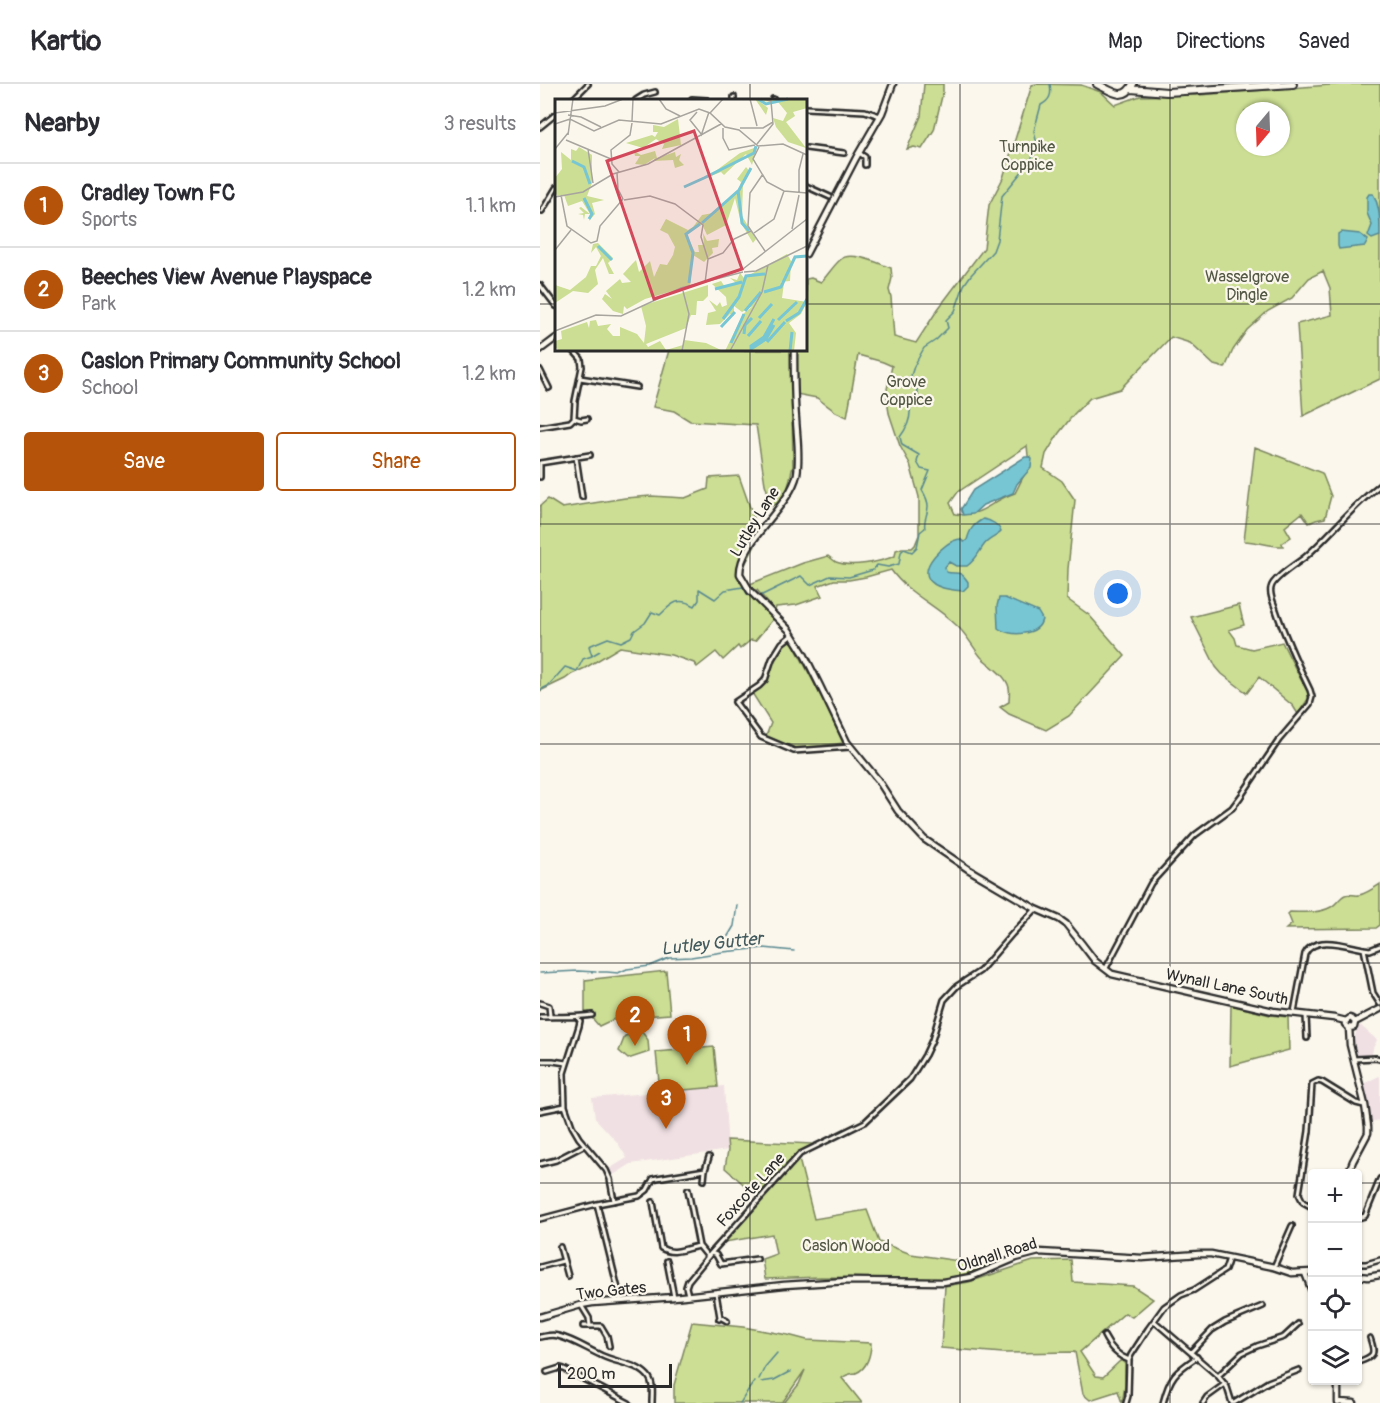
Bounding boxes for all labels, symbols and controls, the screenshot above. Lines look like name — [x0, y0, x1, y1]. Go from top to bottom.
text: Kartio — [30, 24, 101, 59]
text: Map — [1108, 28, 1143, 55]
text: Directions — [1176, 28, 1265, 55]
text: Saved — [1298, 28, 1350, 55]
inset map — [555, 99, 807, 351]
north arrow — [1236, 102, 1290, 156]
text: Nearby — [24, 107, 100, 139]
text: 3 results — [444, 111, 516, 136]
park label: Turnpike Coppice — [999, 137, 1055, 175]
text: Cradley Town FC — [81, 179, 235, 207]
text: 1 — [40, 193, 47, 218]
text: 1.1 km — [466, 193, 516, 218]
text: Sports — [81, 207, 137, 232]
text: Beeches View Avenue Playspace — [81, 263, 372, 291]
park label: Wasselgrove Dingle — [1205, 267, 1289, 305]
text: 2 — [38, 277, 49, 302]
text: 1.2 km — [462, 277, 516, 302]
text: Park — [81, 291, 116, 316]
text: Caslon Primary Community School — [81, 347, 401, 375]
text: 3 — [38, 361, 49, 386]
text: 1.2 km — [462, 361, 516, 386]
park label: Grove Coppice — [880, 372, 932, 410]
text: School — [81, 375, 138, 400]
button: Save — [24, 432, 264, 491]
button: Share — [276, 432, 516, 491]
street label: Lutley Lane — [726, 483, 784, 561]
your location — [1103, 579, 1132, 608]
water label: Lutley Gutter — [660, 927, 766, 961]
street label: Wynall Lane South — [1164, 964, 1290, 1010]
pin: 2 — [616, 996, 655, 1046]
pin: 1 — [668, 1016, 706, 1065]
pin: 3 — [646, 1080, 686, 1129]
street label: Foxcote Lane — [713, 1149, 790, 1231]
map controls — [1308, 1169, 1362, 1385]
button: + — [1308, 1169, 1362, 1223]
button: − — [1308, 1223, 1362, 1277]
street label: Oldnall Road — [955, 1233, 1039, 1277]
park label: Caslon Wood — [802, 1236, 890, 1256]
street label: Two Gates — [575, 1277, 647, 1305]
button: locate — [1308, 1277, 1362, 1331]
button: layers — [1308, 1331, 1362, 1385]
scale bar — [558, 1361, 672, 1388]
text: 200 m — [567, 1364, 615, 1384]

